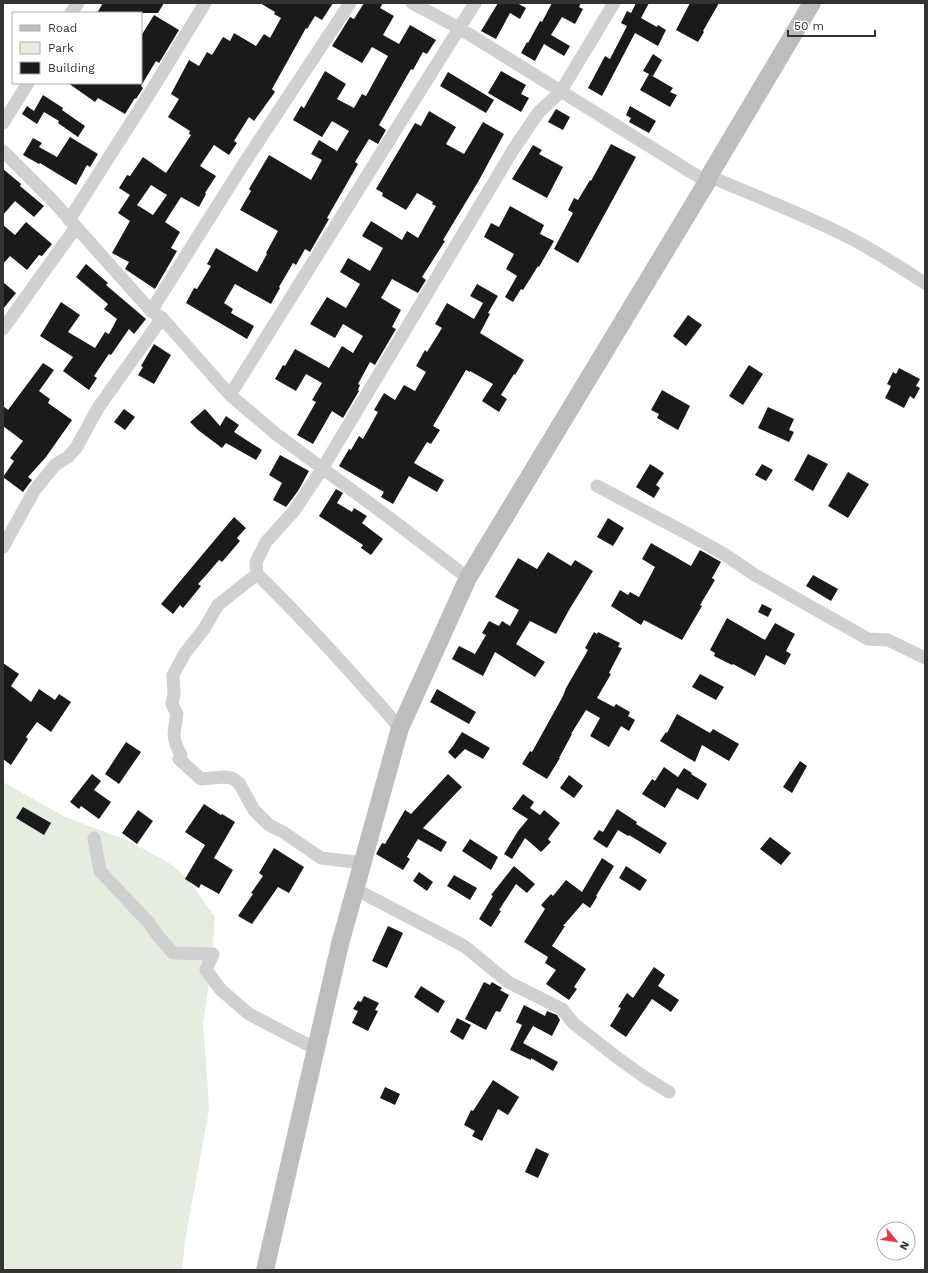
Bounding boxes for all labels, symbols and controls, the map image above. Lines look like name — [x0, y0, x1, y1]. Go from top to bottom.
legend — [12, 12, 142, 84]
scale bar — [788, 12, 875, 38]
text: 50 m — [794, 19, 824, 33]
text: Road — [48, 21, 77, 35]
text: Park — [48, 41, 74, 55]
text: Building — [48, 61, 95, 75]
north arrow — [876, 1221, 916, 1261]
text: N — [897, 1239, 912, 1252]

